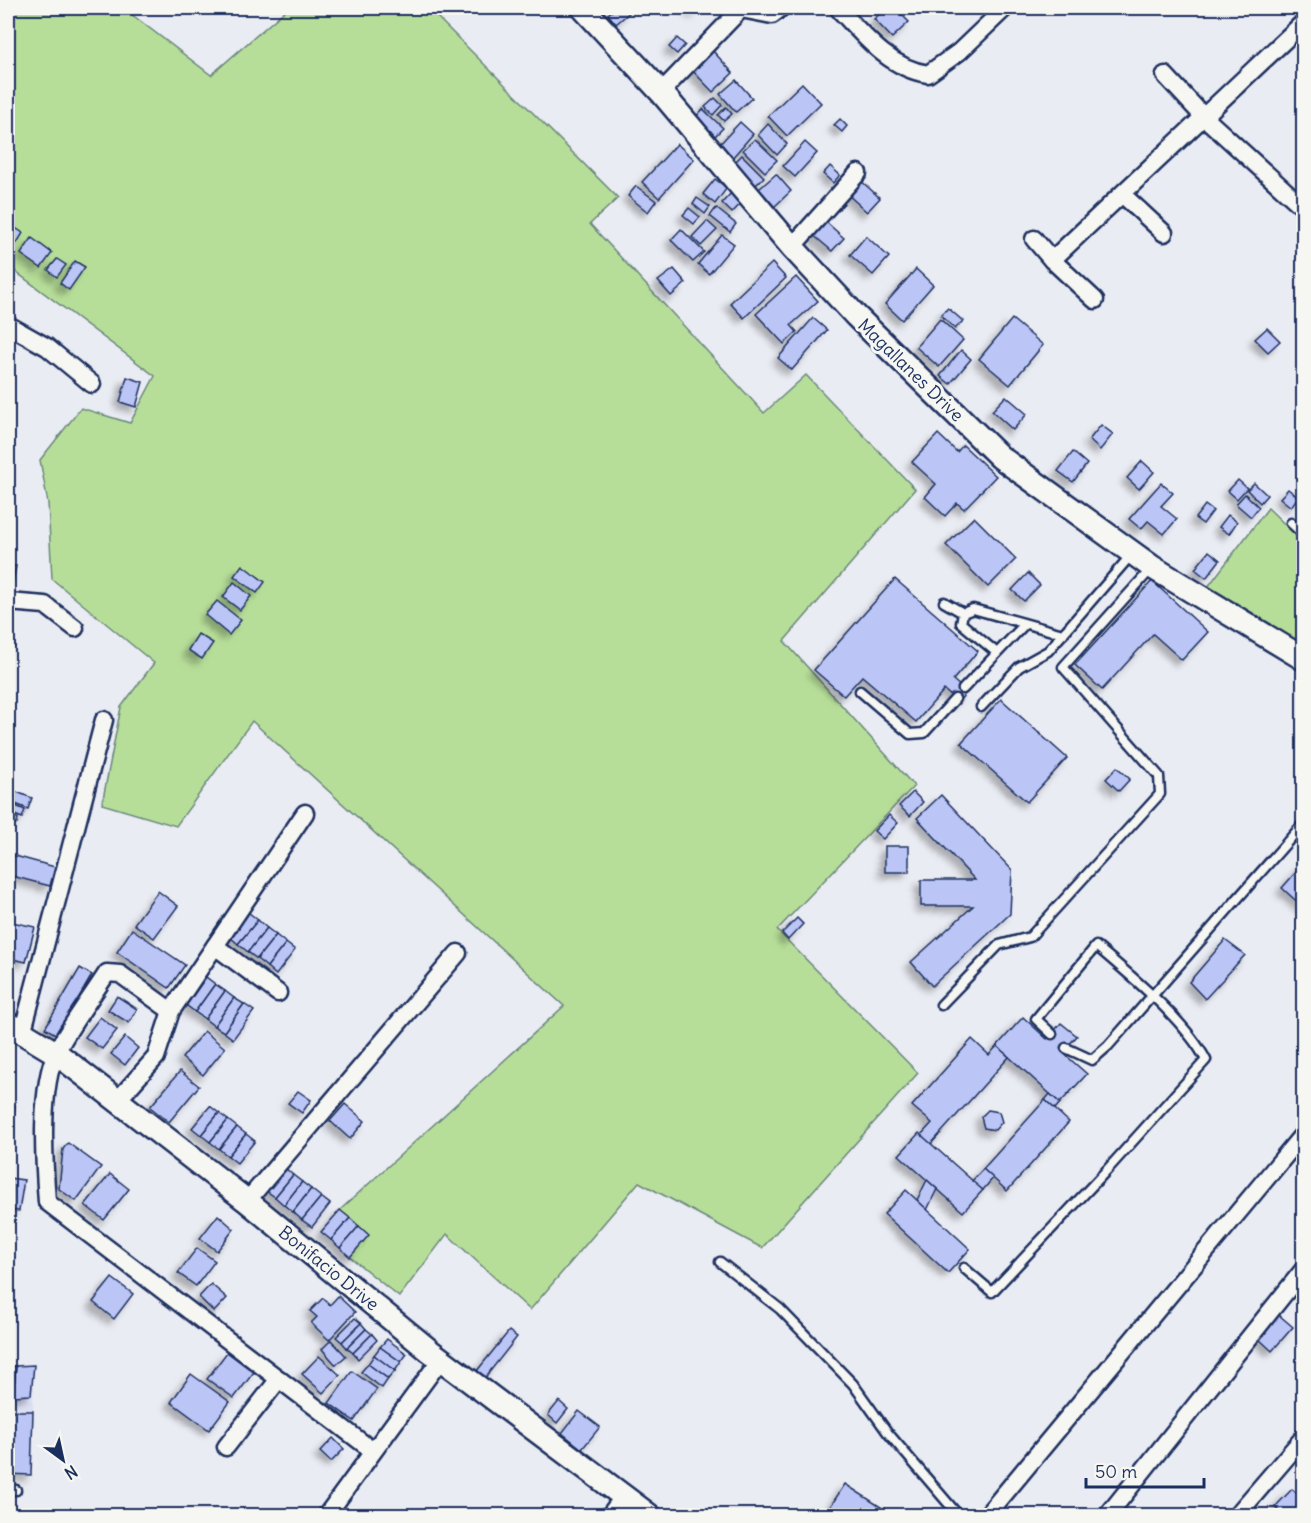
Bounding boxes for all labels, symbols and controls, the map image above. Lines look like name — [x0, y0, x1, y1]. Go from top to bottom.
street label: Magallanes Drive — [853, 314, 969, 426]
street label: Bonifacio Drive — [274, 1221, 384, 1315]
north arrow — [33, 1430, 93, 1490]
scale bar — [1086, 1451, 1204, 1489]
text: 50 m — [1095, 1460, 1137, 1483]
text: N — [61, 1461, 81, 1484]

